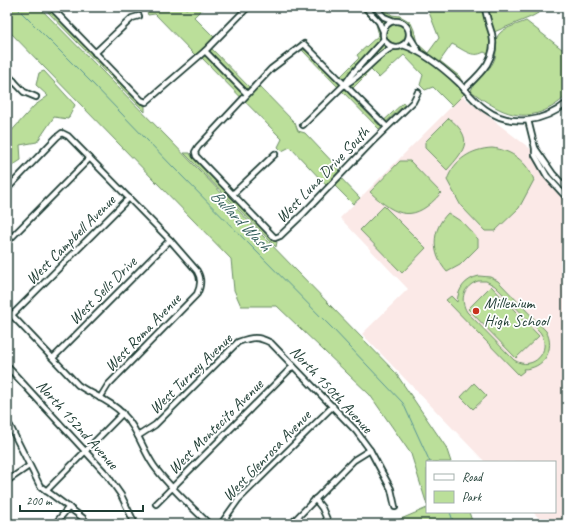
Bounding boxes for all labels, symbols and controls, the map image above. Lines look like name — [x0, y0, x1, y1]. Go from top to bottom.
street label: West Luna Drive South — [272, 121, 375, 227]
water label: Bullard Wash — [206, 185, 276, 256]
street label: West Campbell Avenue — [22, 189, 121, 289]
street label: West Sells Drive — [65, 251, 142, 329]
street label: West Roma Avenue — [100, 288, 186, 376]
place label: Millenium High School — [484, 293, 551, 331]
marker: Millenium High School — [471, 306, 481, 316]
street label: West Turney Avenue — [145, 328, 238, 418]
street label: North 150th Avenue — [286, 342, 378, 439]
street label: West Montecito Avenue — [164, 374, 269, 479]
street label: North 152nd Avenue — [32, 376, 124, 475]
street label: West Glenrosa Avenue — [218, 405, 317, 505]
legend — [426, 461, 556, 513]
text: Road — [462, 469, 484, 485]
scale bar — [20, 487, 143, 513]
text: Park — [462, 489, 483, 505]
text: 200 m — [26, 493, 53, 509]

